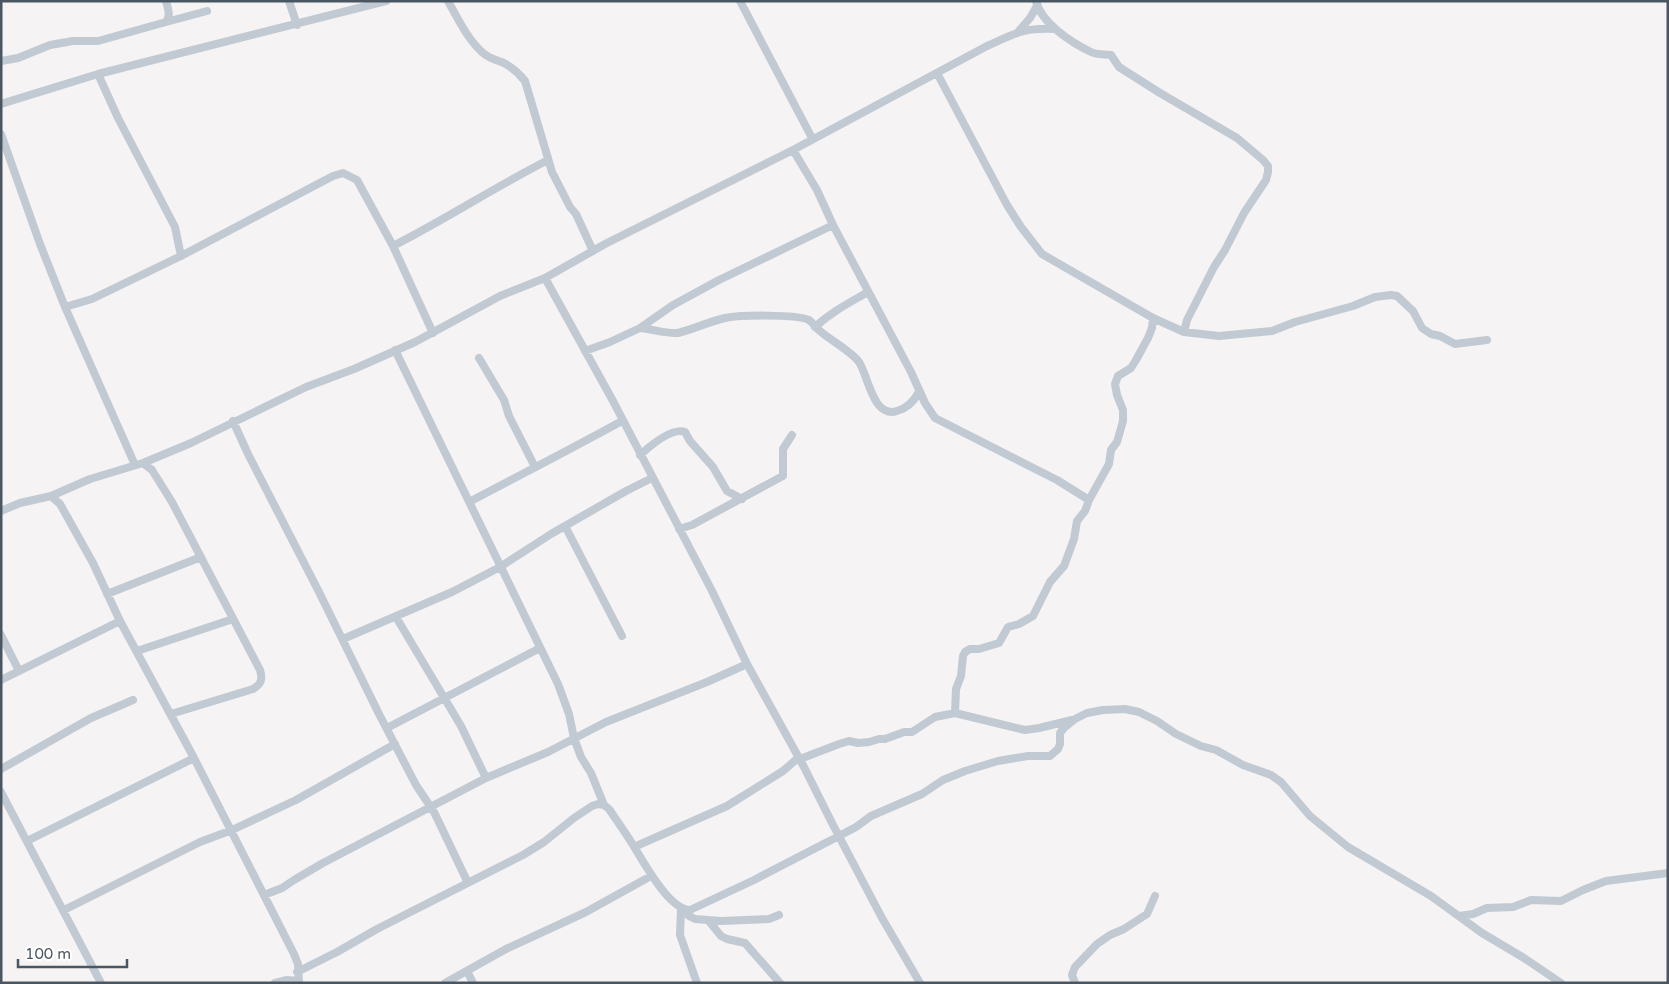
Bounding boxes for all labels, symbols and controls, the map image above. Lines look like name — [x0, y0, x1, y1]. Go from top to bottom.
scale bar — [18, 936, 126, 968]
text: 100 m — [25, 945, 71, 963]

